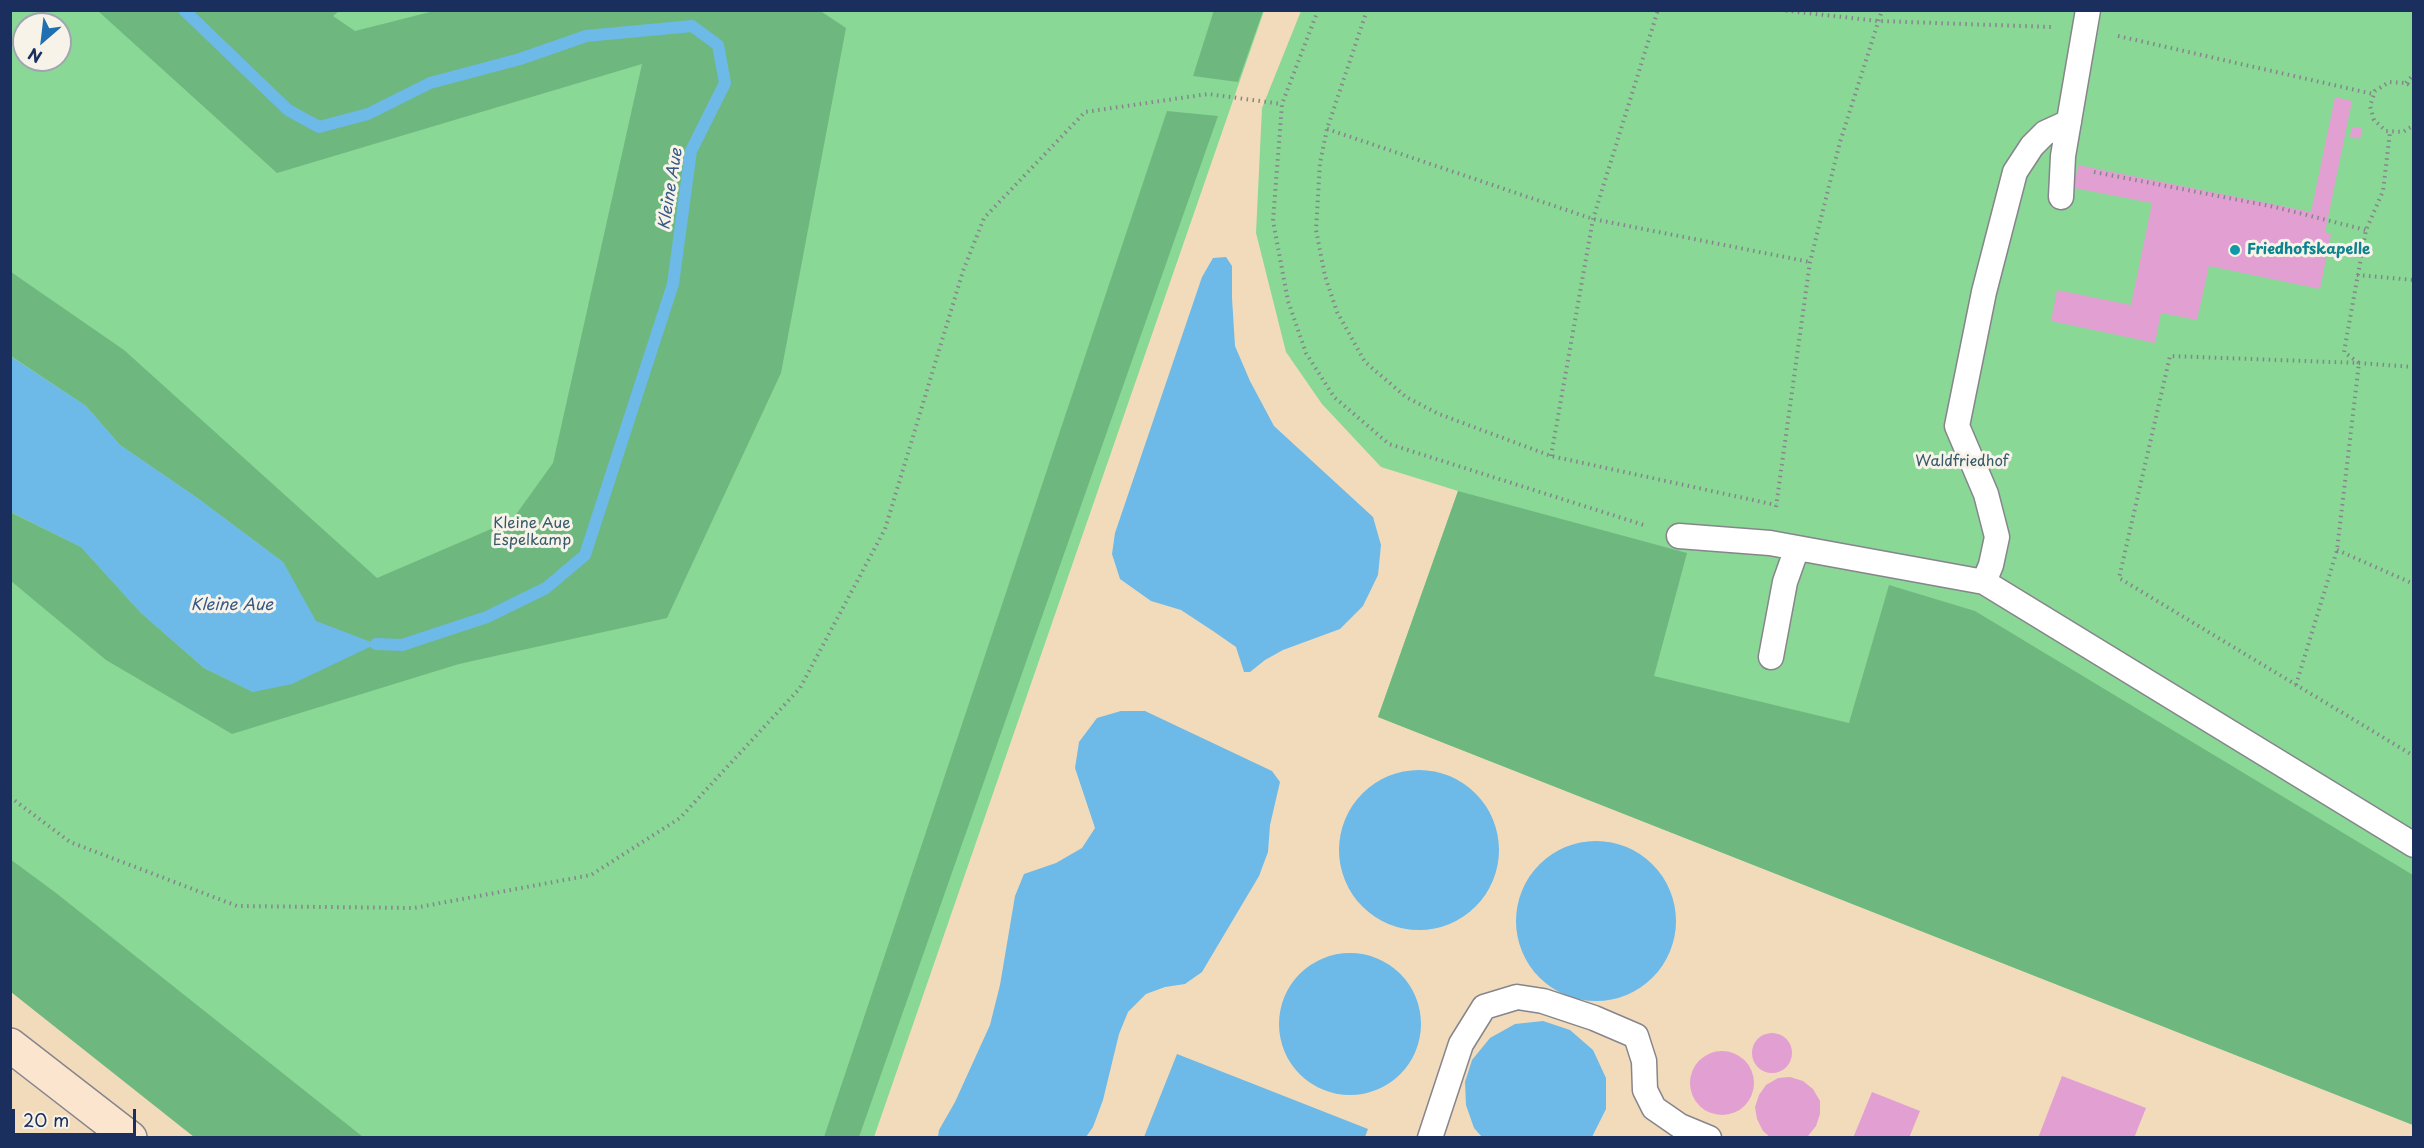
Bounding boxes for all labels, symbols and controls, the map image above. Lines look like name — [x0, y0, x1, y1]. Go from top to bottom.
north arrow — [12, 12, 72, 72]
text: N — [23, 43, 46, 70]
water label: Kleine Aue — [655, 147, 687, 231]
place label: Friedhofskapelle — [2247, 241, 2370, 259]
marker: Friedhofskapelle — [2228, 243, 2242, 257]
park label: Waldfriedhof — [1915, 453, 2009, 471]
park label: Kleine Aue Espelkamp — [493, 515, 571, 550]
water label: Kleine Aue — [191, 596, 273, 616]
scale bar — [15, 1097, 140, 1135]
text: 20 m — [23, 1106, 69, 1133]

